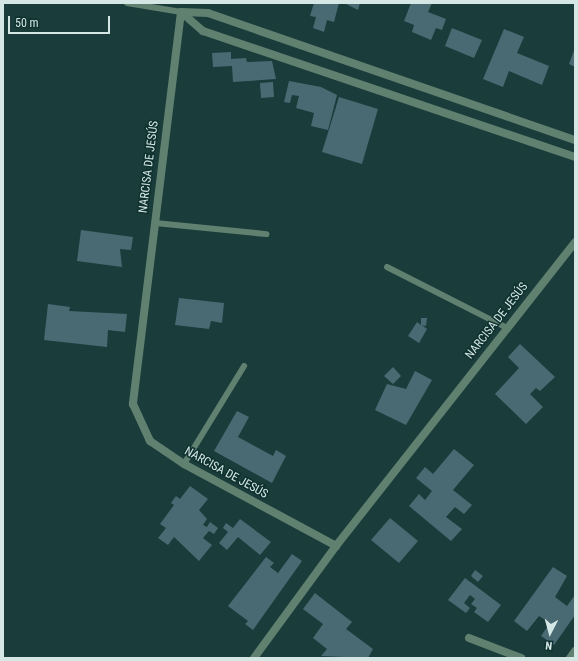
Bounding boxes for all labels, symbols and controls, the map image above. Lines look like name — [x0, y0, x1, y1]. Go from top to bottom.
scale bar — [10, 8, 112, 34]
text: 50 m — [15, 16, 39, 30]
street label: NARCISA DE JESÚS — [136, 120, 162, 214]
street label: NARCISA DE JESÚS — [463, 280, 531, 362]
street label: NARCISA DE JESÚS — [182, 444, 270, 502]
north arrow — [530, 613, 570, 653]
text: N — [545, 639, 553, 652]

